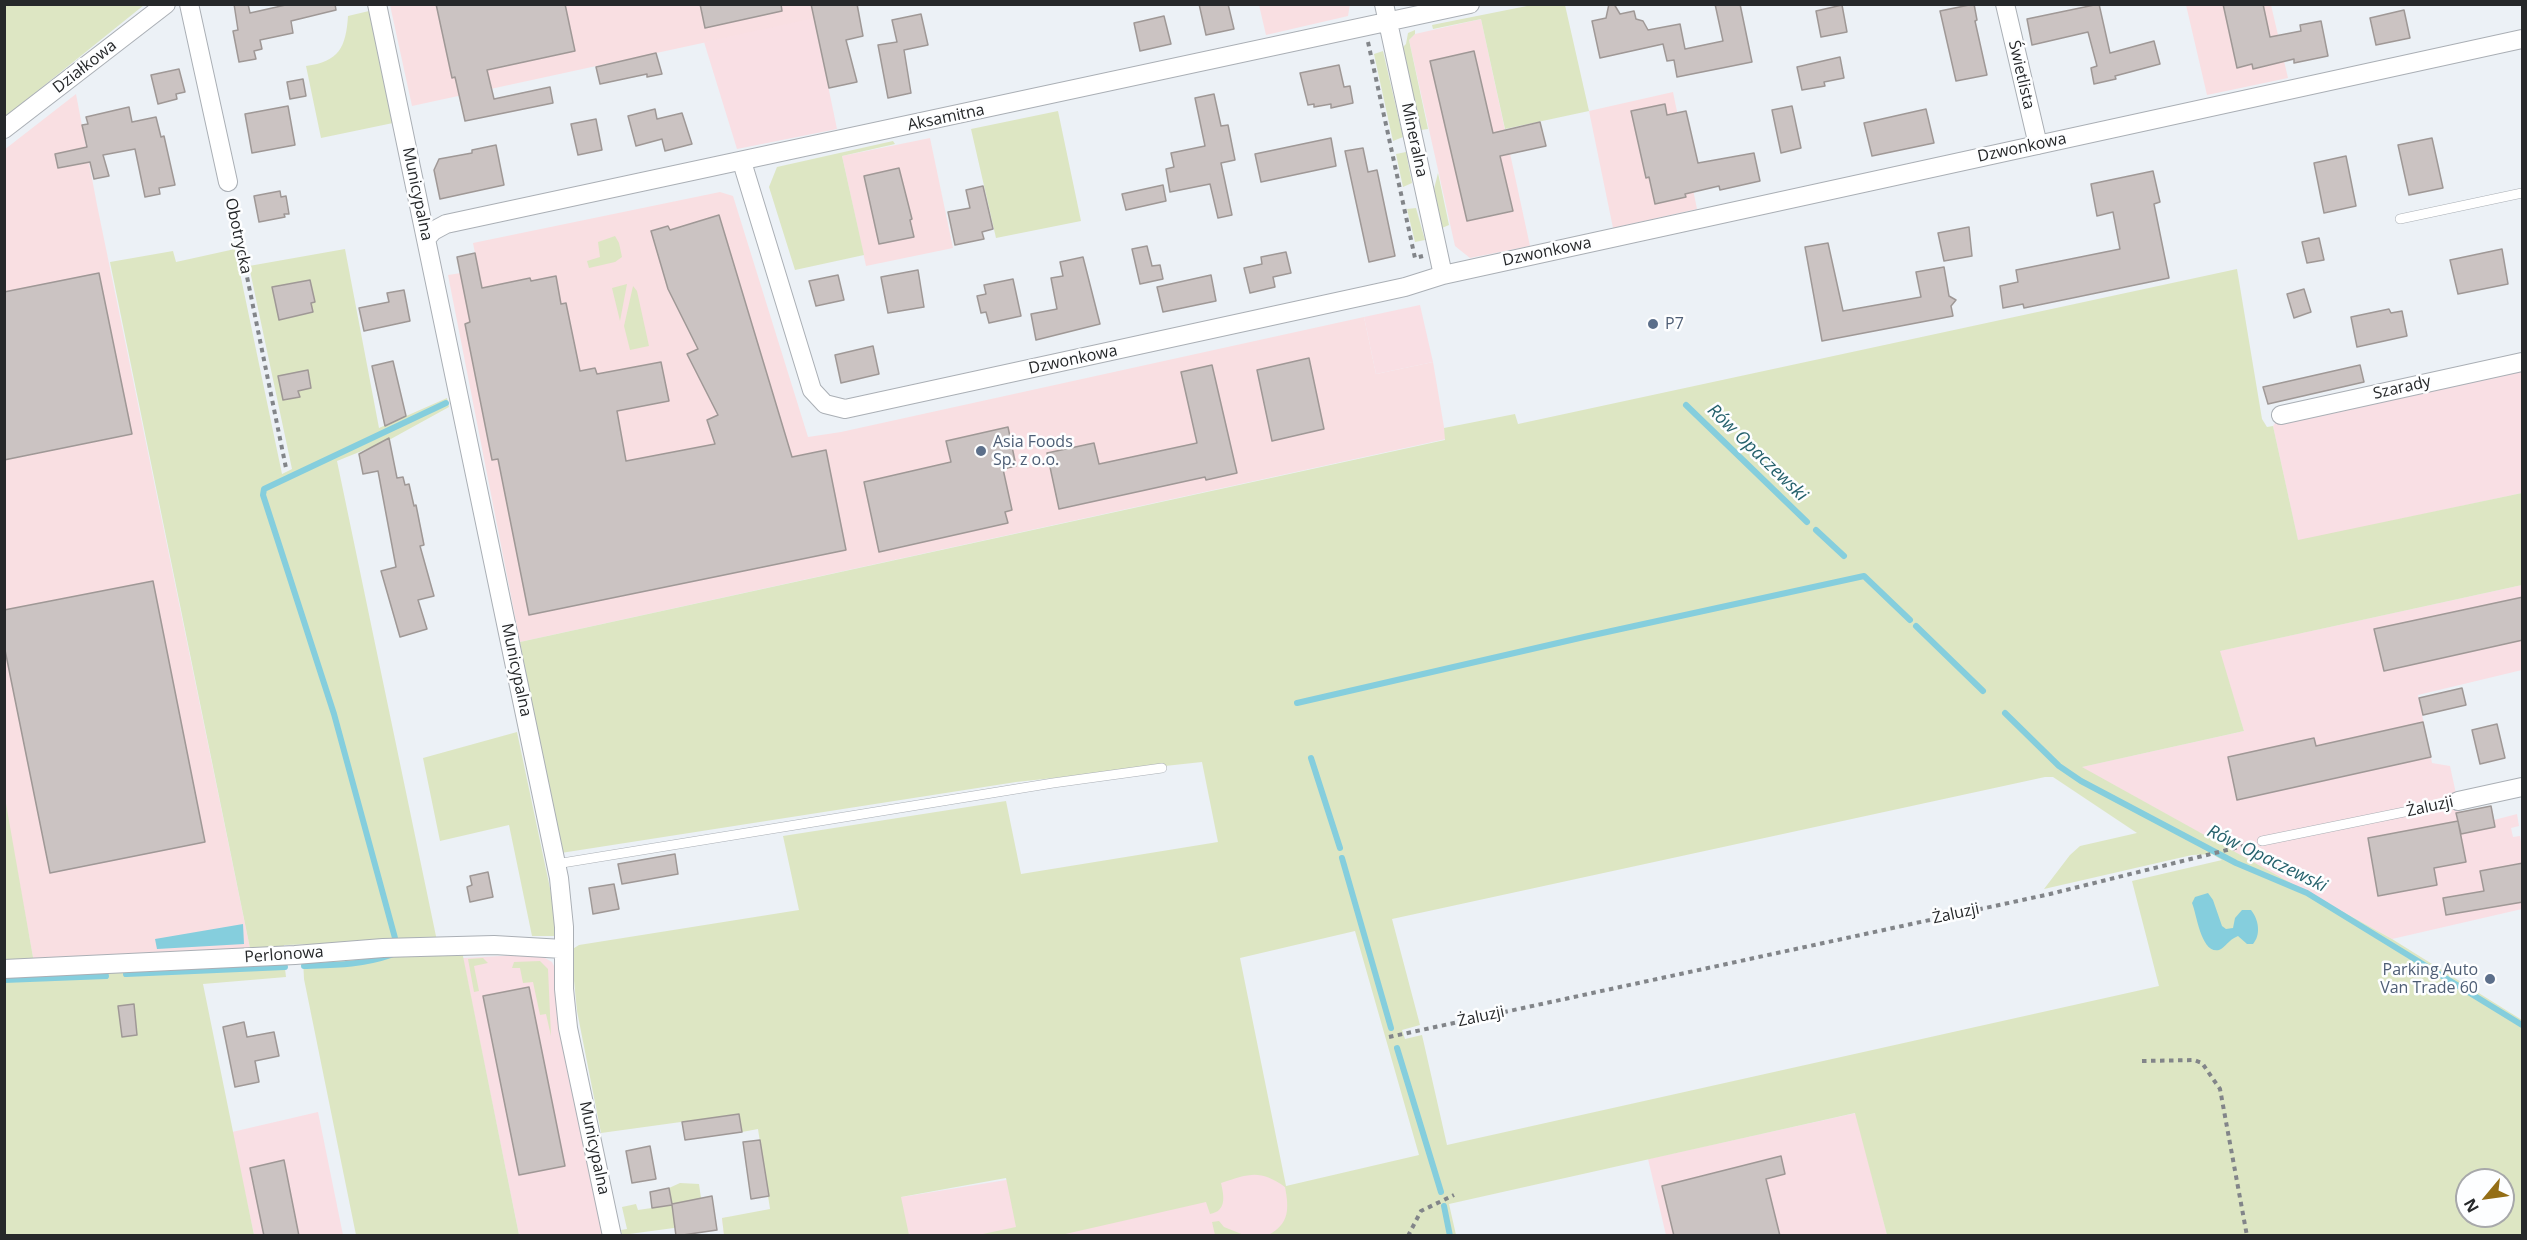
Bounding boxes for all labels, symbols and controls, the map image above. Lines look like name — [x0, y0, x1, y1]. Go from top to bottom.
street label: Działkowa — [49, 36, 121, 98]
street label: Świetlista — [2004, 39, 2038, 111]
street label: Aksamitna — [906, 100, 986, 136]
street label: Mineralna — [1397, 101, 1431, 179]
street label: Dzwonkowa — [1976, 129, 2068, 167]
street label: Municypalna — [398, 145, 436, 243]
street label: Obotrycka — [221, 196, 255, 276]
street label: Dzwonkowa — [1501, 233, 1593, 271]
place label: P7 — [1665, 314, 1684, 334]
marker: P7 — [1646, 317, 1660, 331]
street label: Dzwonkowa — [1027, 341, 1119, 379]
street label: Szarady — [2371, 372, 2433, 404]
water label: Rów Opaczewski — [1703, 400, 1811, 506]
place label: Asia Foods Sp. z o.o. — [993, 432, 1073, 470]
marker: Asia Foods Sp. z o.o. — [974, 444, 988, 458]
street label: Municypalna — [497, 621, 535, 719]
street label: Żaluzji — [2405, 793, 2455, 821]
water label: Rów Opaczewski — [2204, 821, 2330, 897]
street label: Żaluzji — [1931, 900, 1981, 928]
street label: Perlonowa — [244, 943, 324, 967]
place label: Parking Auto Van Trade 60 — [2380, 960, 2478, 998]
marker: Parking Auto Van Trade 60 — [2483, 972, 2497, 986]
street label: Żaluzji — [1456, 1003, 1506, 1031]
street label: Municypalna — [575, 1099, 613, 1197]
north arrow — [2455, 1168, 2515, 1228]
text: N — [2458, 1195, 2484, 1217]

